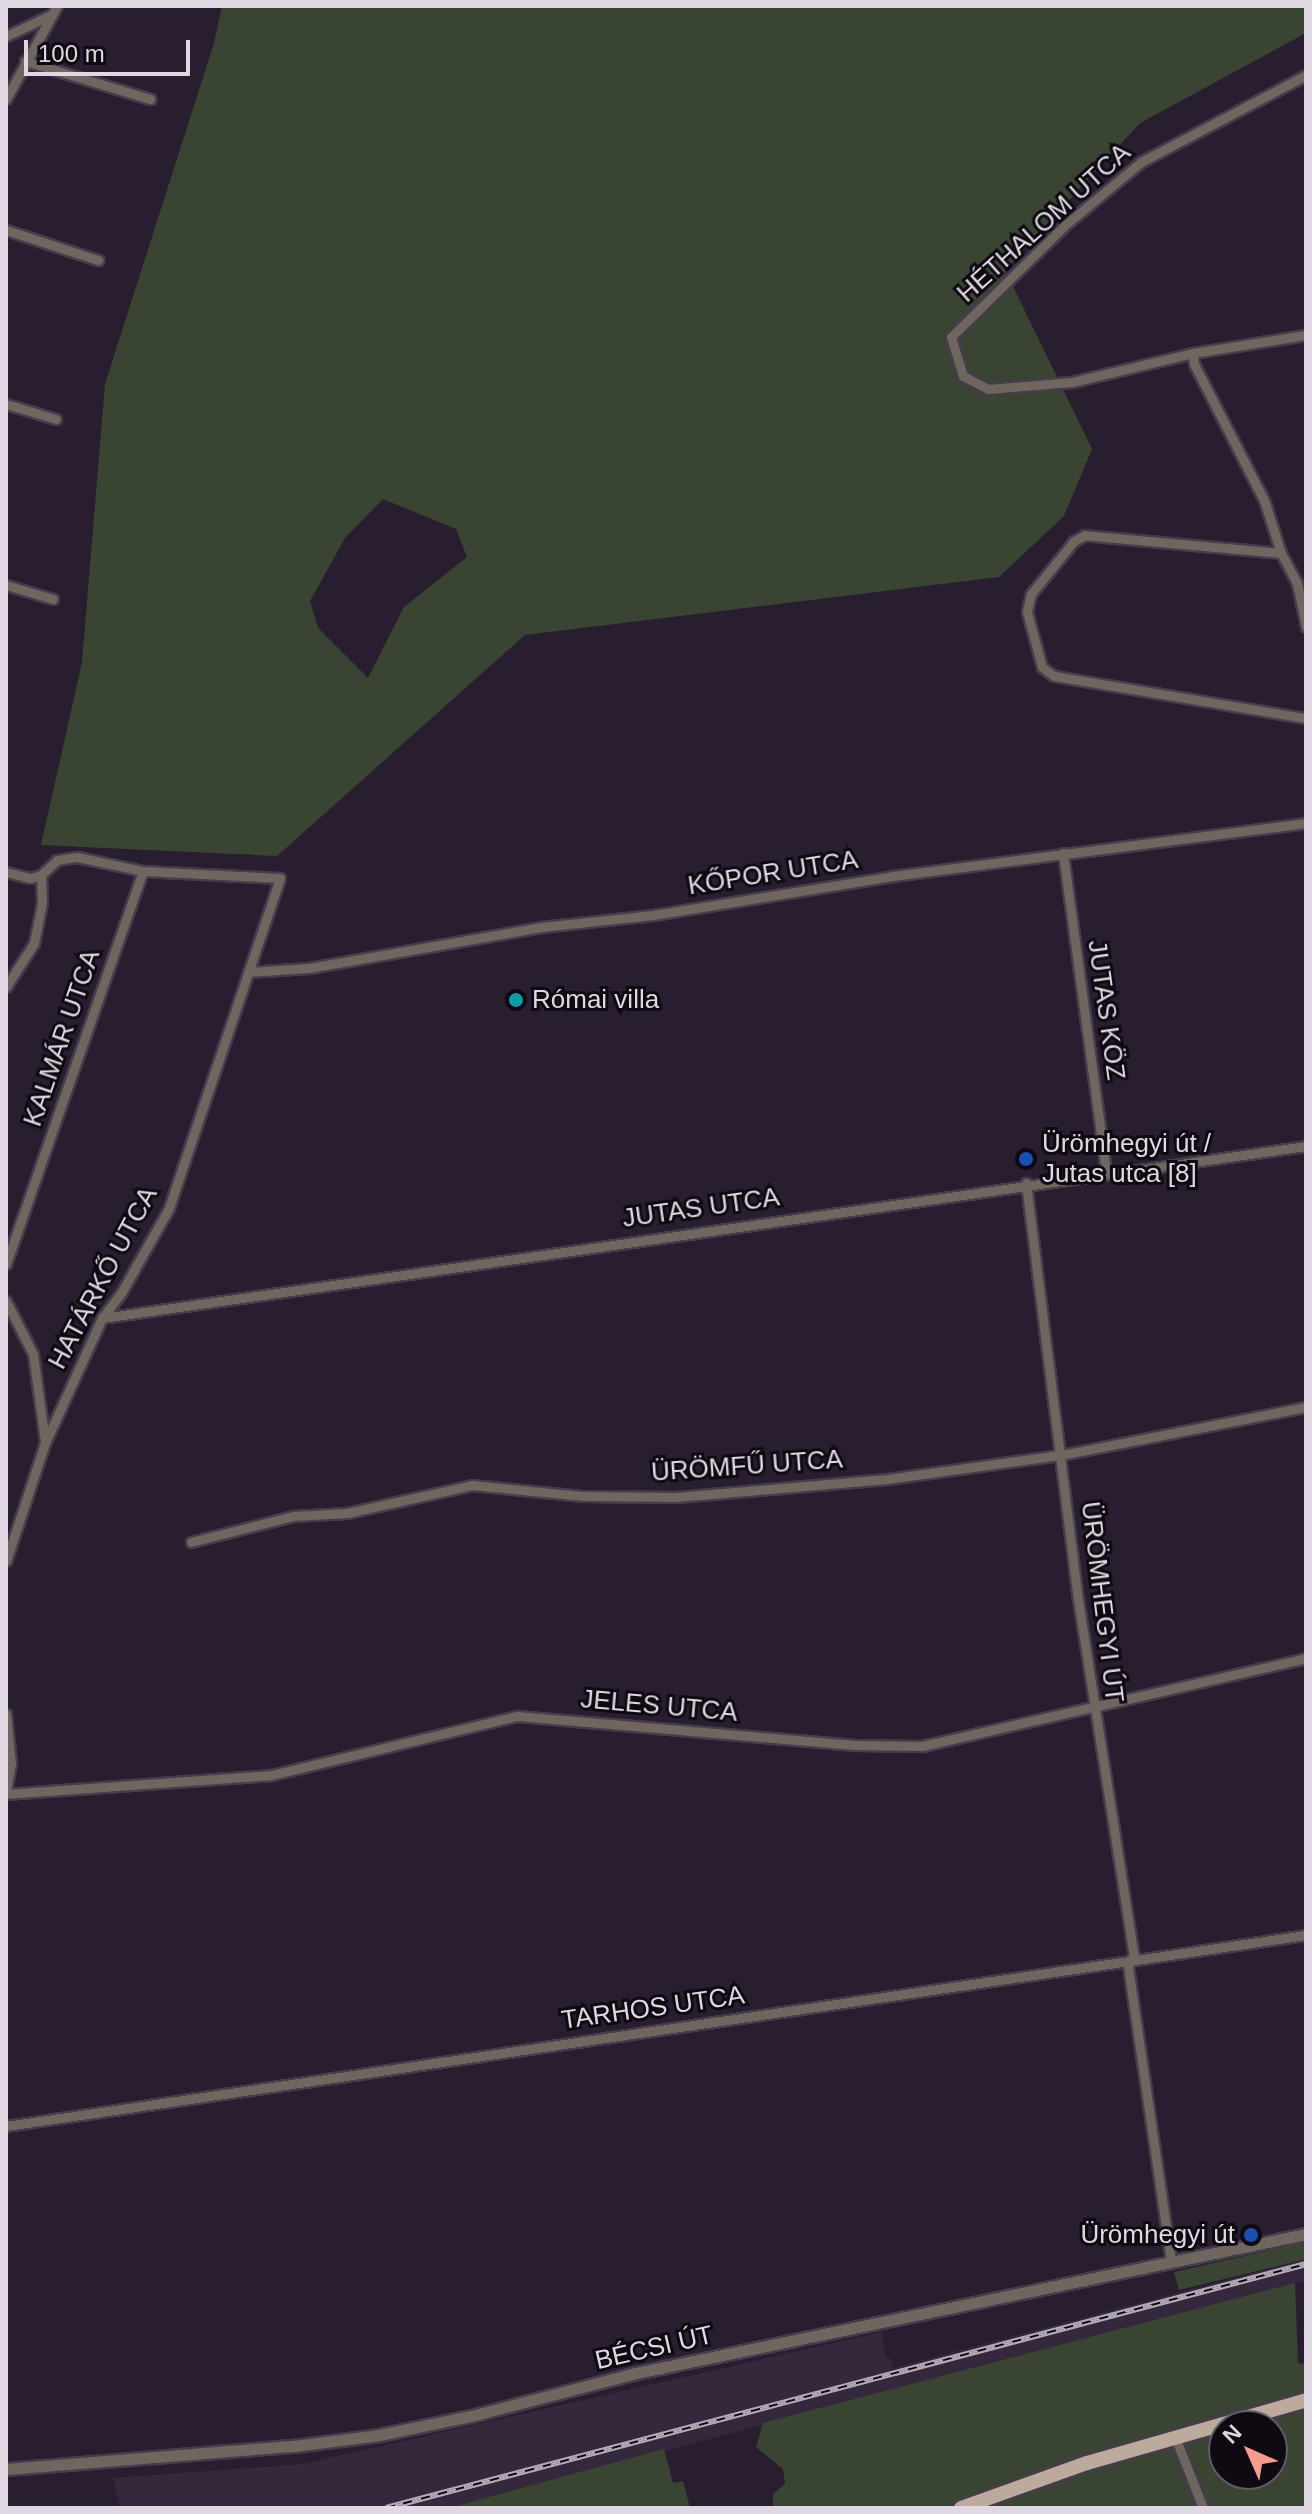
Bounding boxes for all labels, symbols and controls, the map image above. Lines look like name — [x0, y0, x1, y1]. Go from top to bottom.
scale bar — [28, 24, 194, 74]
text: 100 m — [38, 40, 105, 67]
street label: HÉTHALOM UTCA — [951, 137, 1137, 309]
street label: KŐPOR UTCA — [686, 844, 860, 902]
street label: JUTAS KÖZ — [1081, 938, 1131, 1082]
street label: KALMÁR UTCA — [17, 945, 107, 1131]
place label: Római villa — [532, 984, 659, 1016]
marker: Római villa — [507, 991, 525, 1009]
place label: Ürömhegyi út / Jutas utca [8] — [1042, 1128, 1211, 1190]
marker: Ürömhegyi út / Jutas utca [8] — [1017, 1150, 1035, 1168]
street label: HATÁRKŐ UTCA — [42, 1182, 164, 1374]
street label: JUTAS UTCA — [620, 1182, 782, 1234]
street label: ÜRÖMFŰ UTCA — [650, 1444, 844, 1488]
street label: ÜRÖMHEGYI ÚT — [1074, 1500, 1130, 1704]
street label: JELES UTCA — [579, 1684, 739, 1728]
street label: TARHOS UTCA — [560, 1980, 746, 2036]
place label: Ürömhegyi út — [1080, 2219, 1235, 2251]
marker: Ürömhegyi út — [1242, 2226, 1260, 2244]
street label: BÉCSI ÚT — [592, 2319, 716, 2377]
north arrow — [1208, 2410, 1288, 2490]
text: N — [1218, 2420, 1247, 2449]

